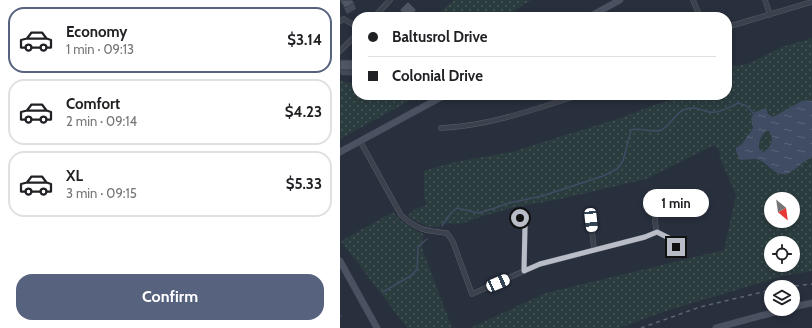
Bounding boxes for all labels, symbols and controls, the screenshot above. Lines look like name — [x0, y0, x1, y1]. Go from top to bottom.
icon: car — [18, 22, 54, 58]
text: Economy — [66, 23, 127, 41]
text: Baltusrol Drive — [392, 28, 487, 46]
text: $3.14 — [287, 31, 322, 49]
text: 1 min · 09:13 — [66, 41, 134, 57]
text: Colonial Drive — [392, 67, 483, 85]
icon: car — [18, 94, 54, 130]
text: Comfort — [66, 95, 120, 113]
text: $4.23 — [285, 103, 322, 121]
text: 2 min · 09:14 — [66, 113, 137, 129]
icon: car — [18, 166, 54, 202]
text: XL — [66, 167, 83, 185]
text: $5.33 — [286, 175, 322, 193]
text: 3 min · 09:15 — [66, 185, 137, 201]
callout: 1 min — [643, 189, 709, 217]
north arrow — [764, 192, 800, 228]
map controls — [764, 192, 800, 316]
text: 1 min — [661, 195, 691, 211]
car — [584, 207, 598, 233]
route start — [511, 209, 529, 227]
button: locate — [764, 236, 800, 272]
route end — [667, 238, 685, 256]
car — [485, 273, 511, 293]
button: Confirm — [16, 274, 324, 320]
button: layers — [764, 280, 800, 316]

